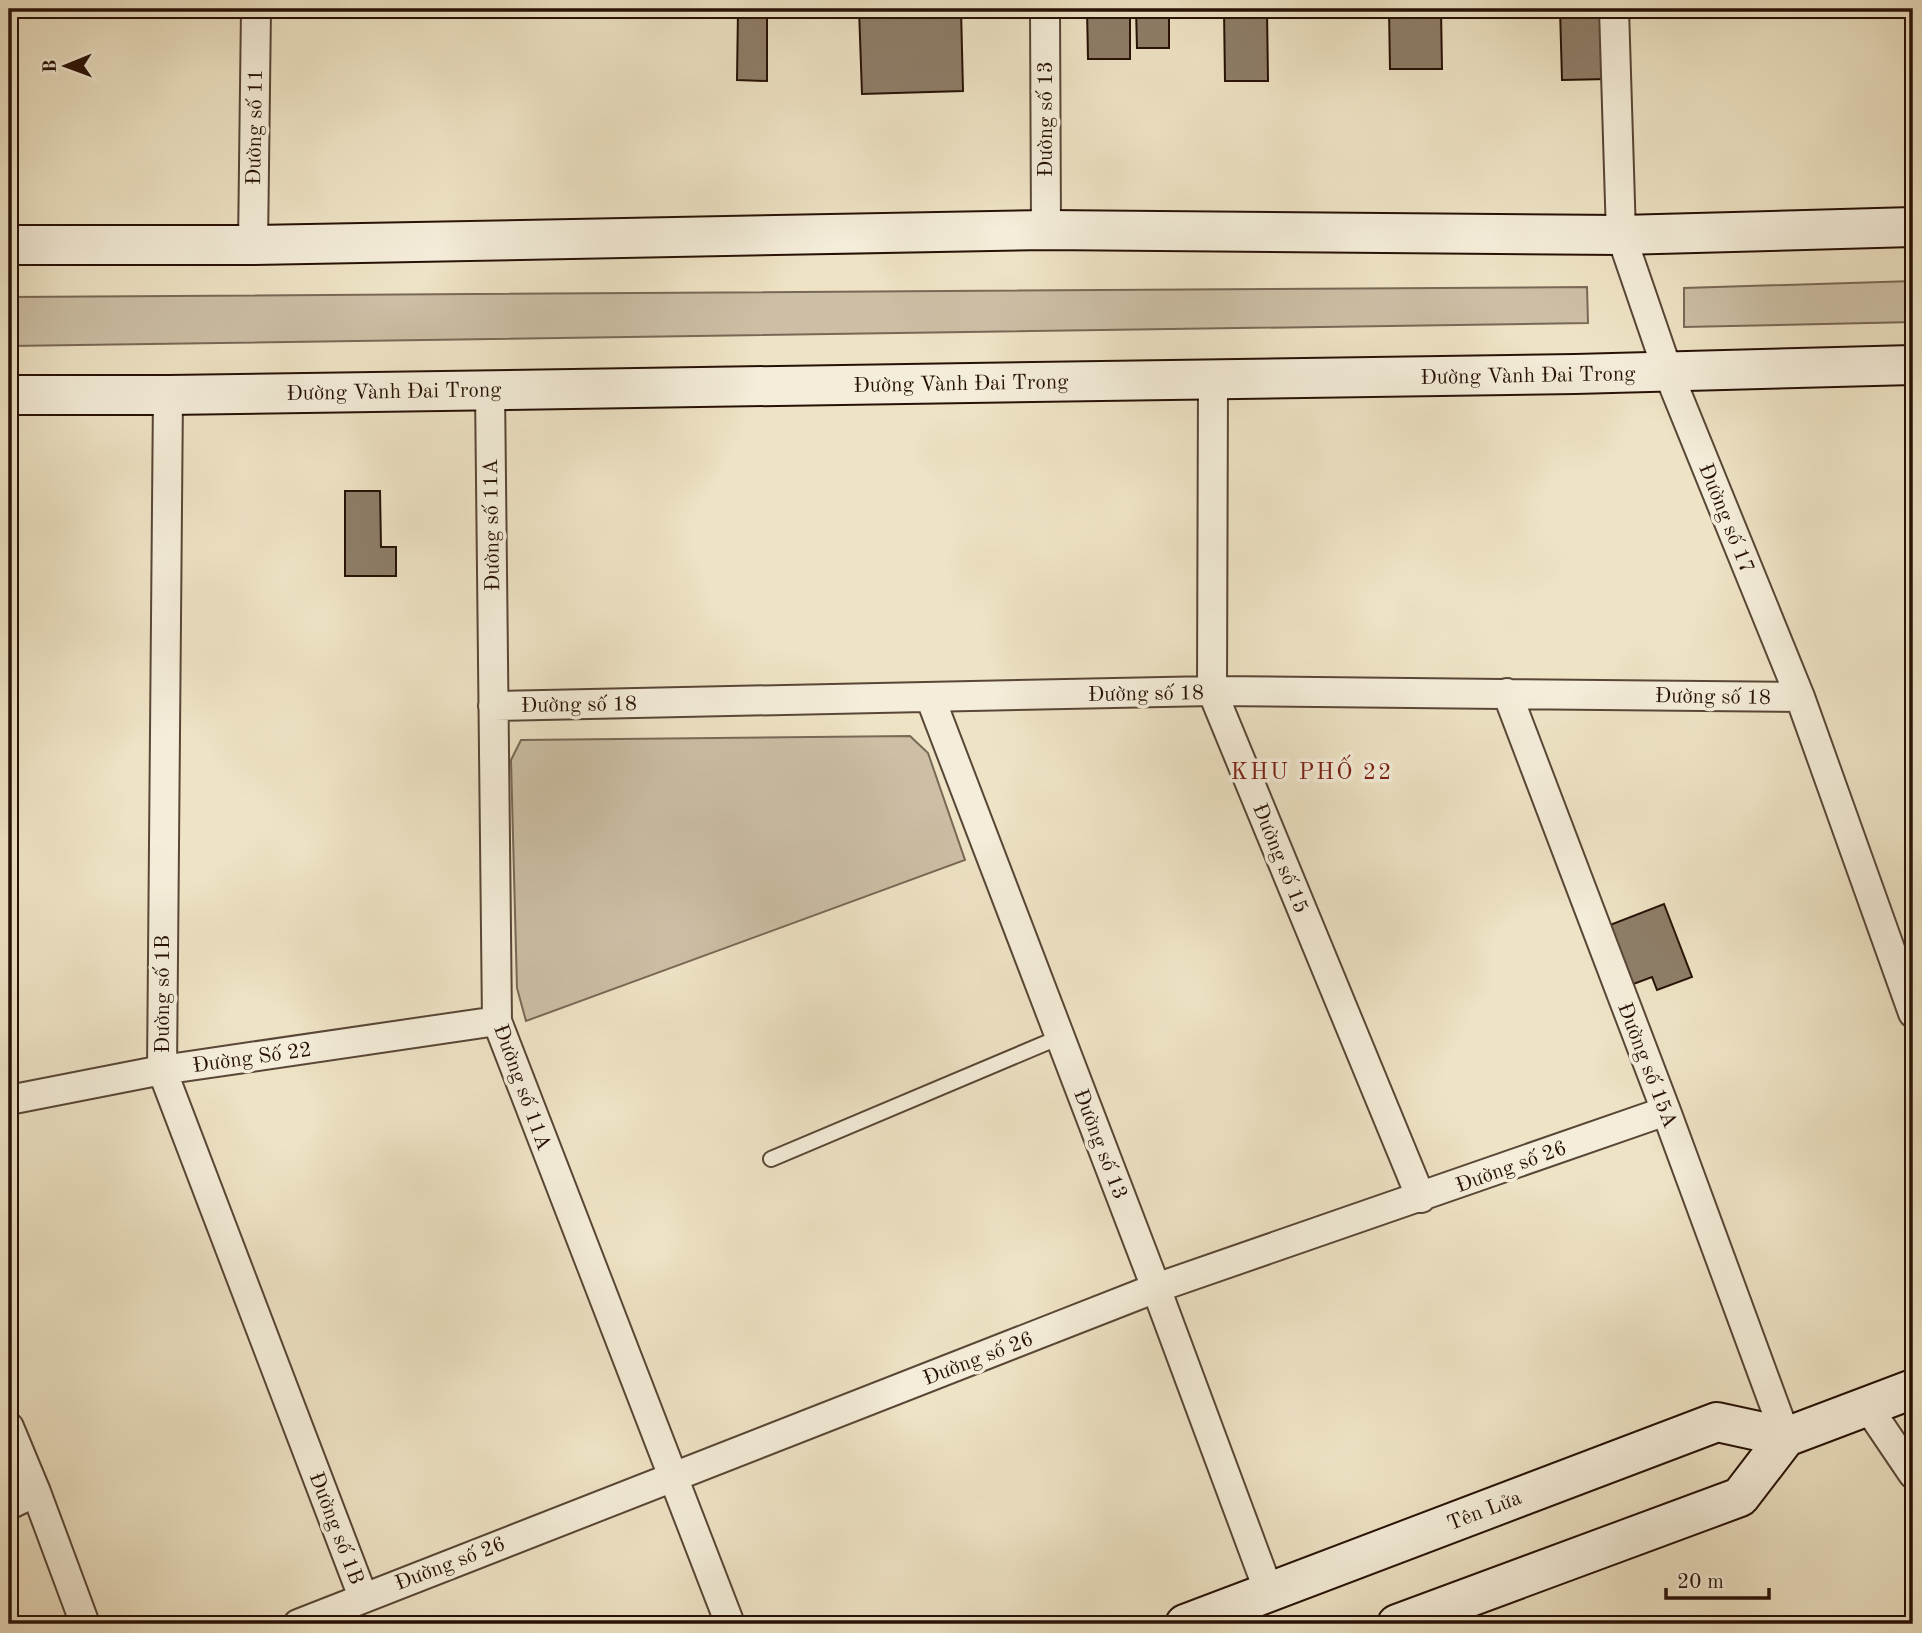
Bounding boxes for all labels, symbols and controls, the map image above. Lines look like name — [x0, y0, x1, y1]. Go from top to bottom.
north arrow — [32, 32, 102, 102]
text: B — [42, 59, 61, 73]
street label: Đường số 13 — [1035, 61, 1057, 177]
street label: Đường số 11 — [243, 69, 267, 185]
street label: Đường Vành Đai Trong — [1420, 364, 1636, 389]
street label: Đường Vành Đai Trong — [853, 372, 1069, 397]
street label: Đường Vành Đai Trong — [286, 380, 502, 405]
street label: Đường số 11A — [480, 459, 504, 591]
street label: Đường số 17 — [1694, 460, 1758, 576]
street label: Đường số 18 — [1088, 682, 1204, 706]
street label: Đường số 18 — [1655, 685, 1771, 709]
street label: Đường số 18 — [521, 693, 637, 717]
district label: KHU PHỐ 22 — [1231, 754, 1393, 784]
street label: Đường số 15 — [1248, 800, 1312, 916]
street label: Đường số 1B — [152, 935, 174, 1053]
street label: Đường số 15A — [1613, 1000, 1681, 1131]
street label: Đường số 11A — [489, 1021, 555, 1153]
street label: Đường Số 22 — [191, 1039, 313, 1077]
street label: Đường số 13 — [1069, 1086, 1131, 1202]
street label: Đường số 26 — [1453, 1137, 1570, 1197]
street label: Đường số 26 — [920, 1328, 1036, 1390]
street label: Đường số 1B — [305, 1469, 368, 1588]
street label: Tên Lửa — [1445, 1488, 1524, 1535]
street label: Đường số 26 — [392, 1533, 508, 1595]
scale bar — [1666, 1556, 1770, 1600]
text: 20 m — [1677, 1572, 1724, 1593]

